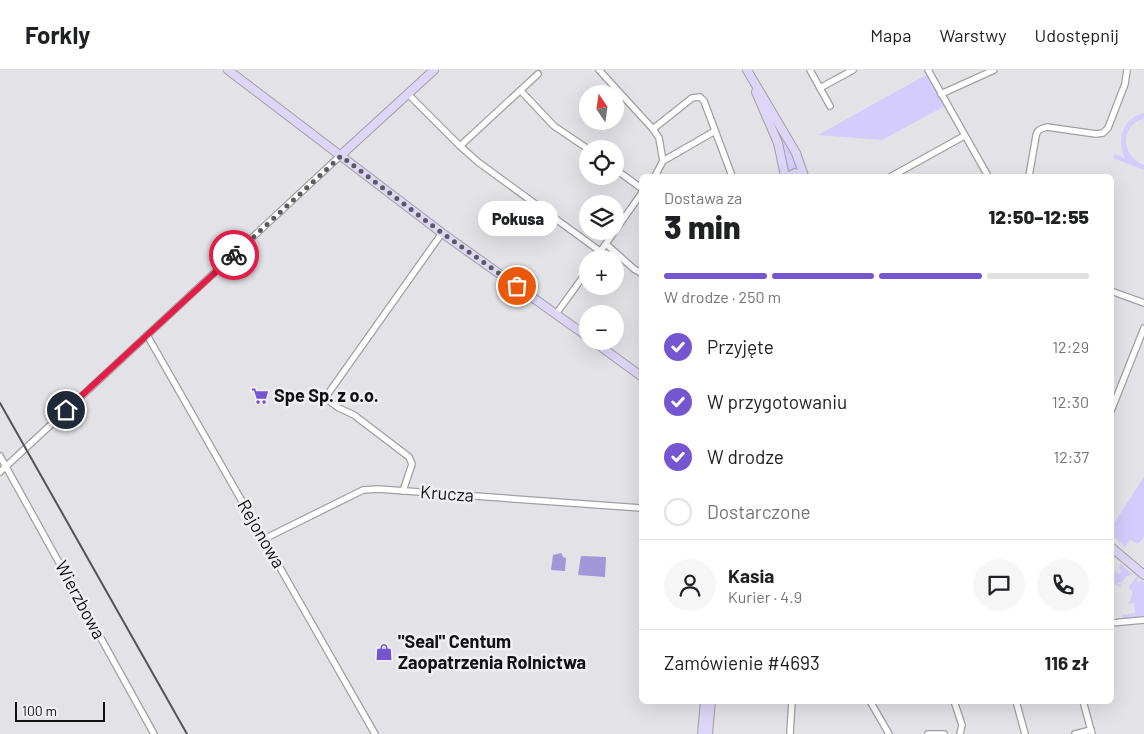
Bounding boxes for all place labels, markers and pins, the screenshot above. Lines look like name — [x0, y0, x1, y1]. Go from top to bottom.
callout: Pokusa — [477, 201, 557, 236]
pin — [496, 265, 538, 307]
place label: Spe Sp. z o.o. — [274, 384, 379, 406]
supermarket icon: Spe Sp. z o.o. — [250, 386, 270, 406]
pin — [45, 389, 87, 431]
place label: "Seal" Centum Zaopatrzenia Rolnictwa — [398, 630, 586, 673]
shop icon: "Seal" Centum Zaopatrzenia Rolnictwa — [374, 642, 394, 662]

